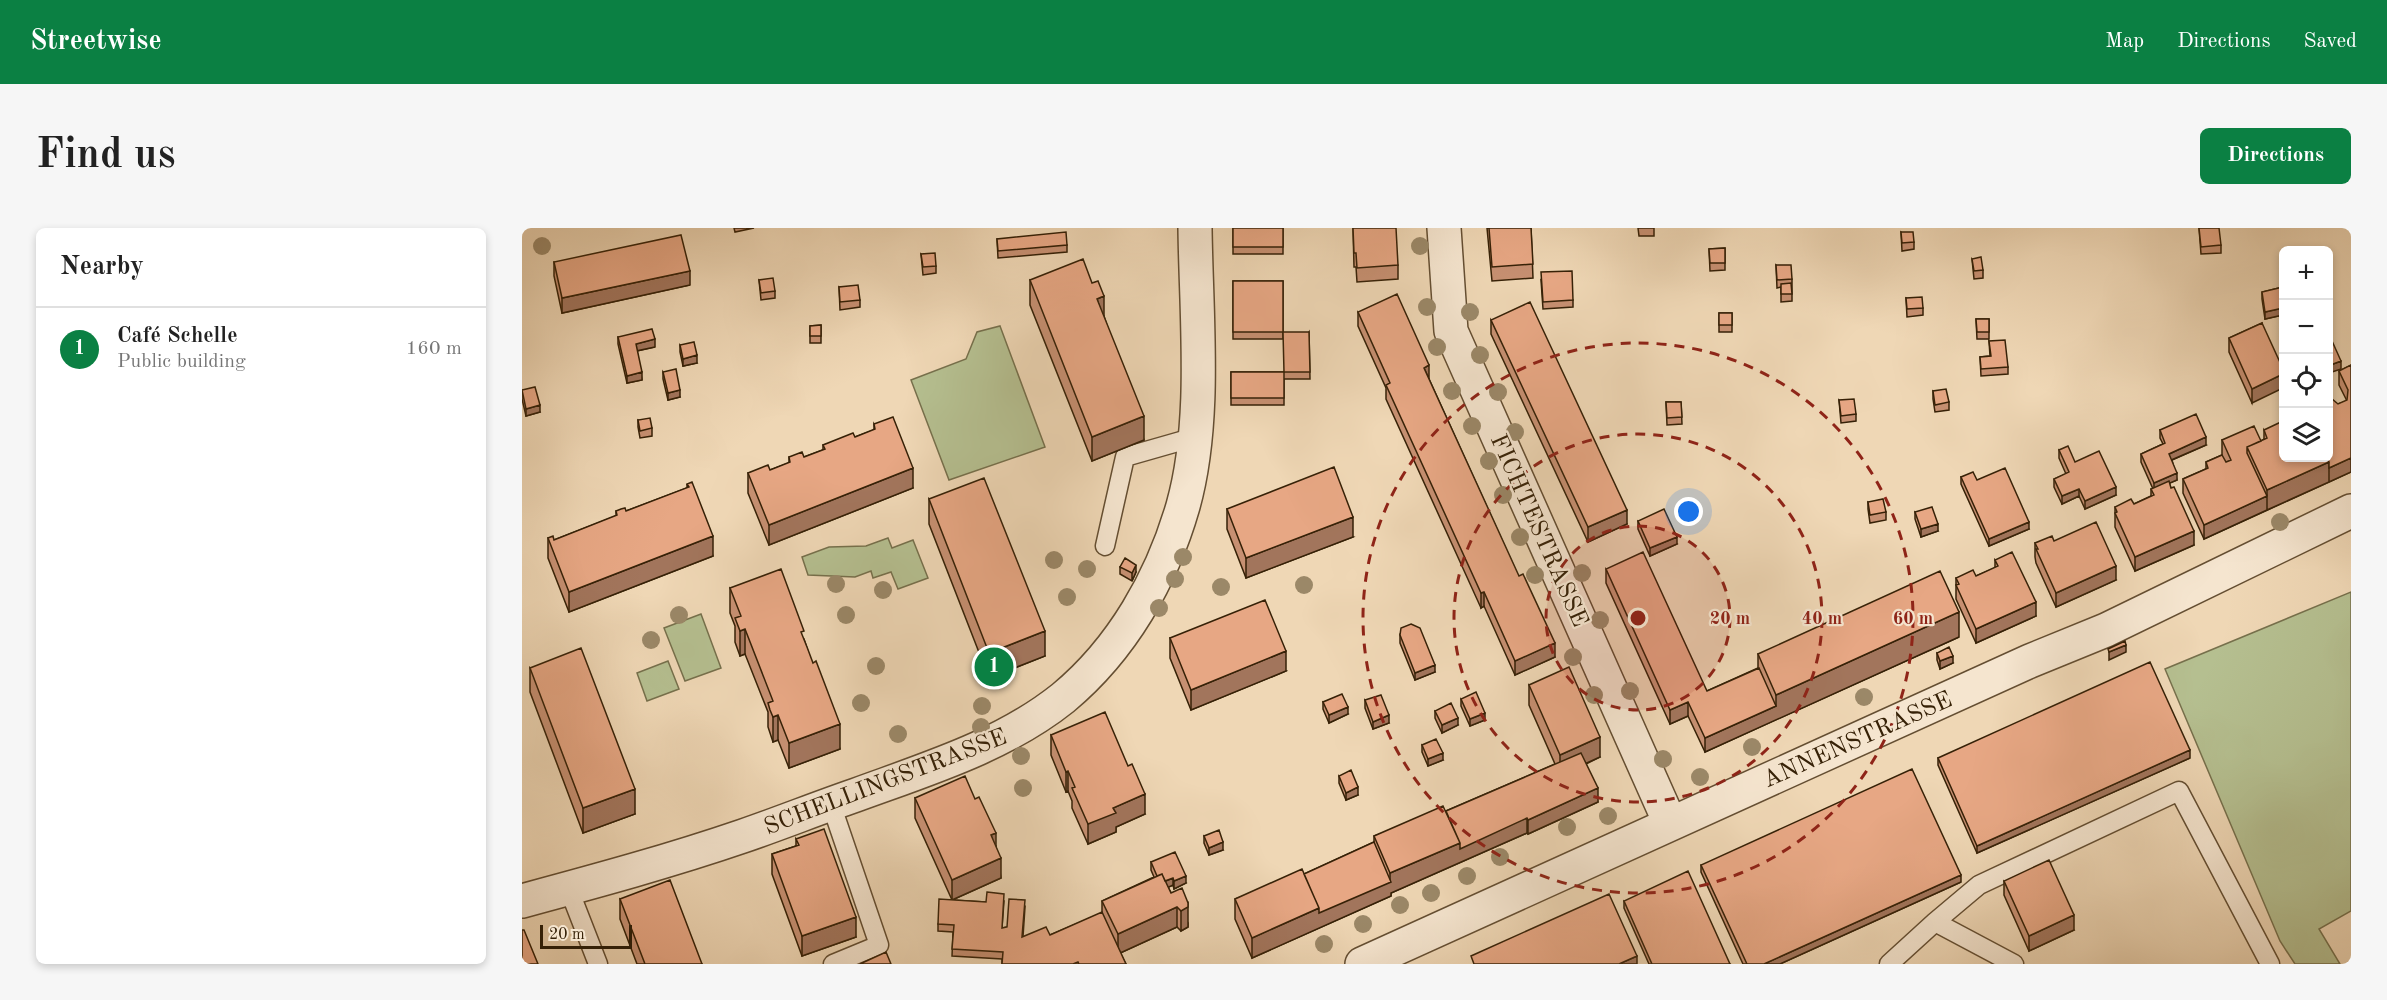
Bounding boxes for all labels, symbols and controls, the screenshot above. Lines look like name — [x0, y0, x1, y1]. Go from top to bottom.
text: Streetwise — [30, 28, 162, 56]
text: Map — [2105, 31, 2144, 52]
text: Directions — [2177, 31, 2271, 52]
text: Saved — [2304, 31, 2357, 52]
button: Directions — [2200, 128, 2351, 184]
text: Find us — [36, 135, 175, 177]
map controls — [2279, 246, 2333, 462]
button: + — [2279, 246, 2333, 300]
text: Nearby — [60, 254, 144, 280]
button: − — [2279, 300, 2333, 354]
text: Café Schelle — [117, 325, 238, 347]
text: 1 — [74, 339, 85, 359]
text: 160 m — [406, 339, 462, 359]
text: Public building — [117, 352, 246, 372]
button: locate — [2279, 354, 2333, 408]
button: layers — [2279, 408, 2333, 462]
street label: FICHTESTRASSE — [1485, 431, 1591, 631]
your location — [1674, 497, 1703, 526]
centre of rings — [1628, 608, 1648, 628]
text: 20 m — [1710, 610, 1750, 628]
text: 40 m — [1802, 610, 1842, 628]
text: 60 m — [1893, 610, 1933, 628]
pin: 1 — [974, 644, 1014, 690]
street label: ANNENSTRASSE — [1760, 688, 1956, 793]
street label: SCHELLINGSTRASSE — [761, 725, 1010, 840]
scale bar — [540, 922, 632, 950]
text: 20 m — [549, 927, 585, 943]

